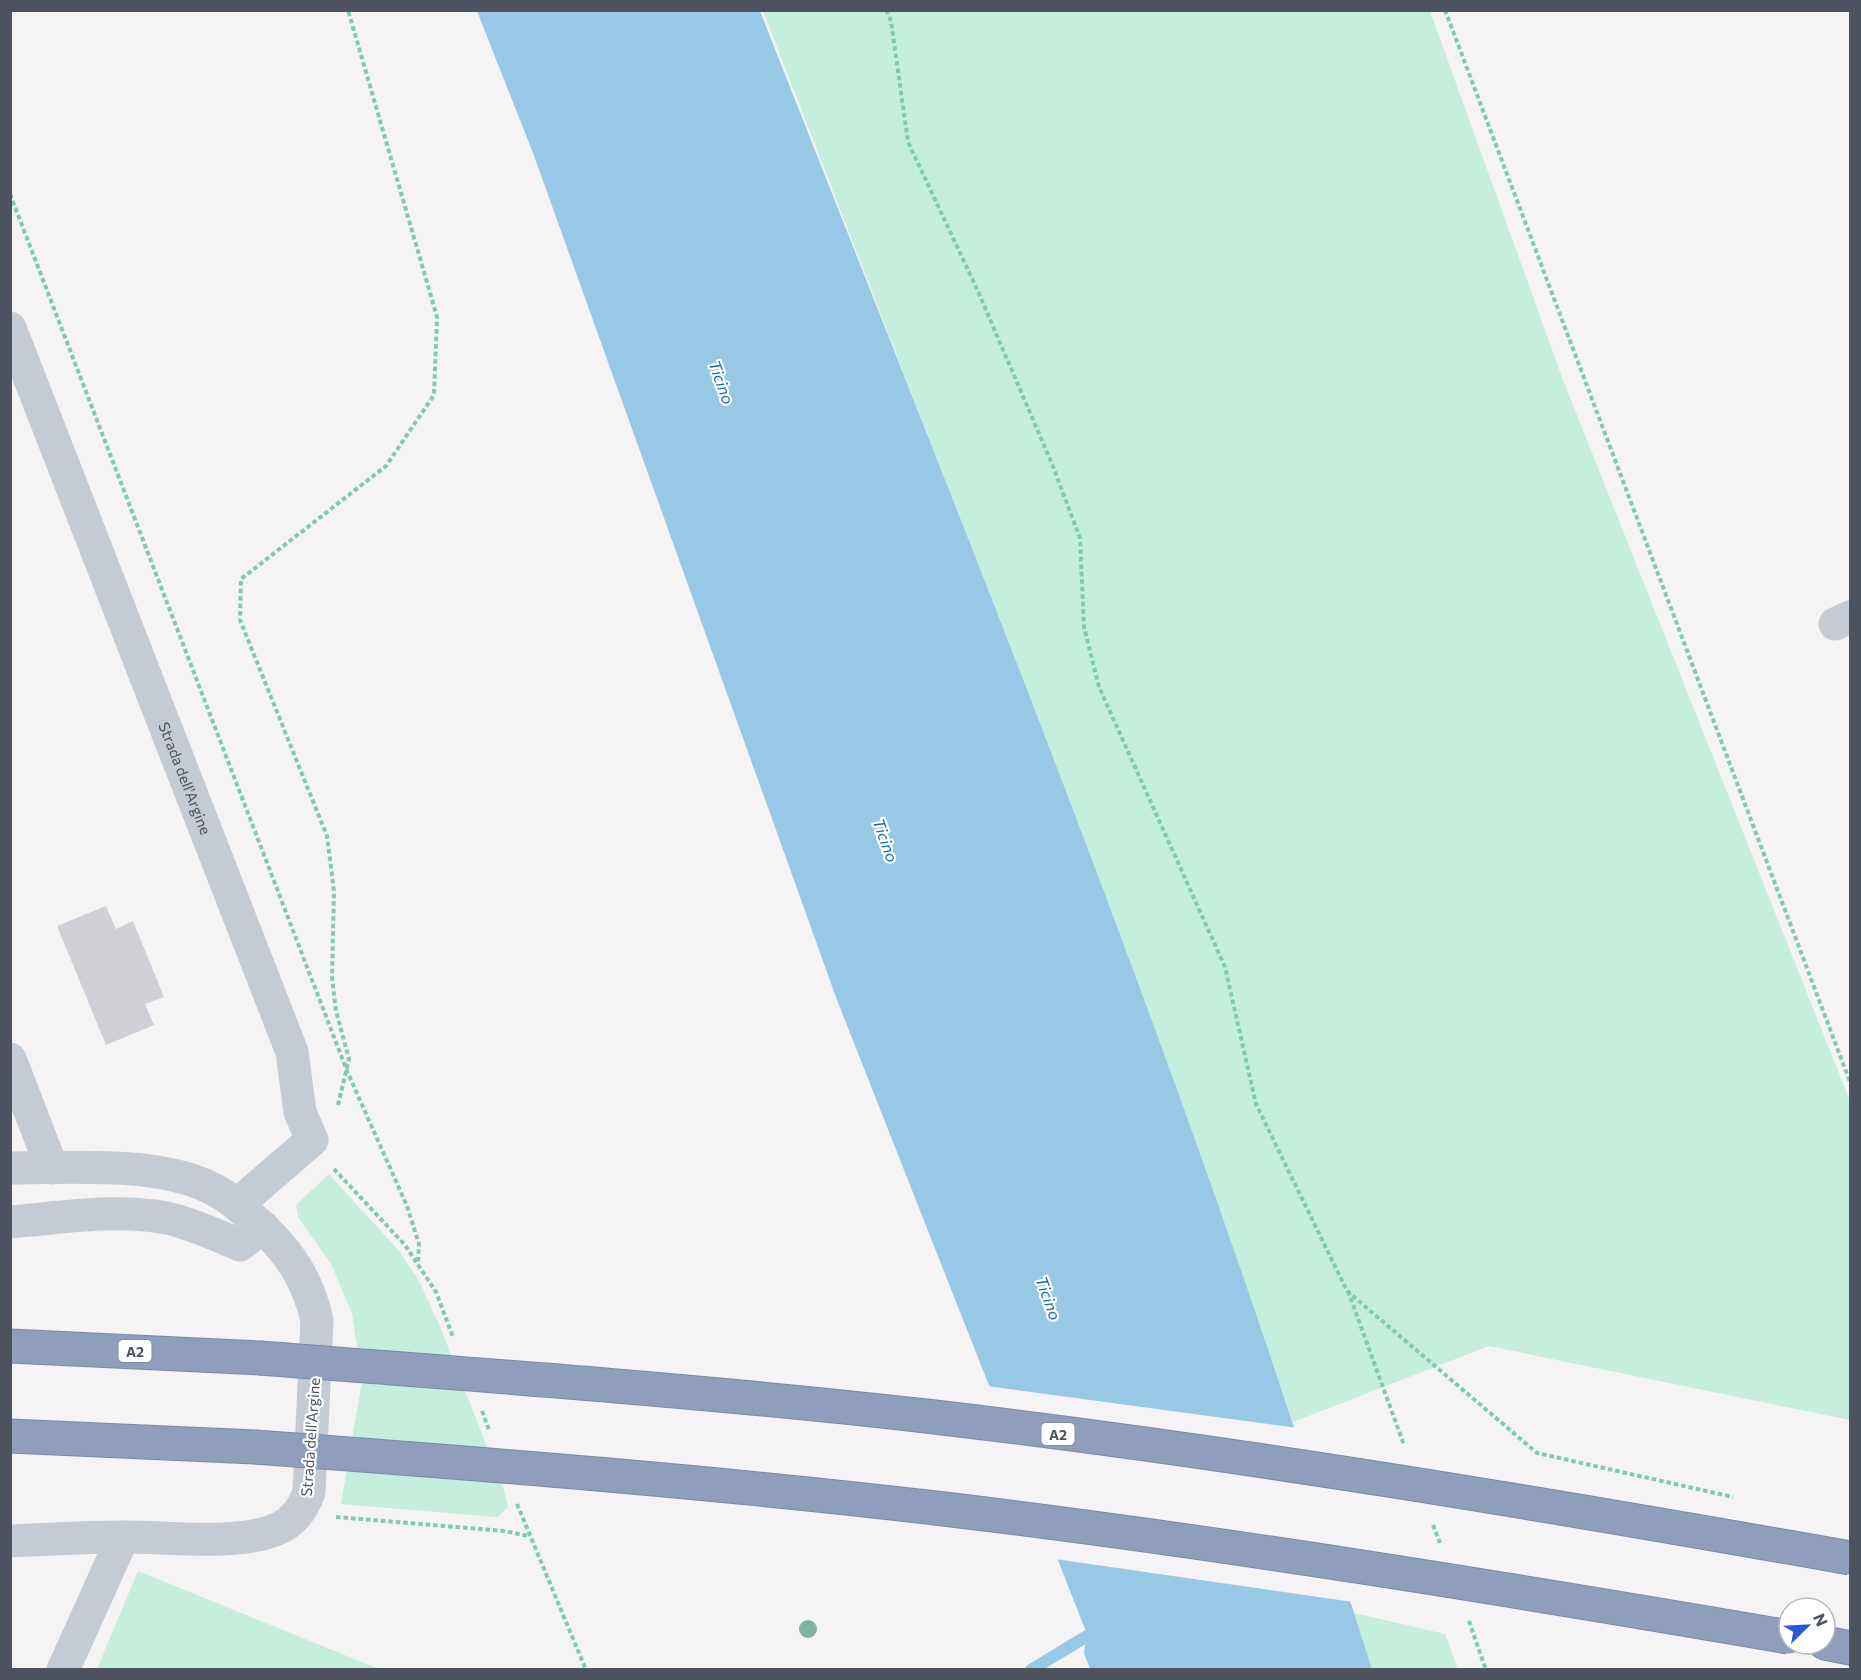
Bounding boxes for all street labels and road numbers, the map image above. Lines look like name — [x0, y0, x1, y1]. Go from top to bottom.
street label: Strada dell'Argine — [155, 719, 215, 837]
road number: A2 — [118, 1340, 152, 1362]
street label: Strada dell'Argine — [297, 1377, 323, 1497]
road number: A2 — [1042, 1423, 1074, 1445]

